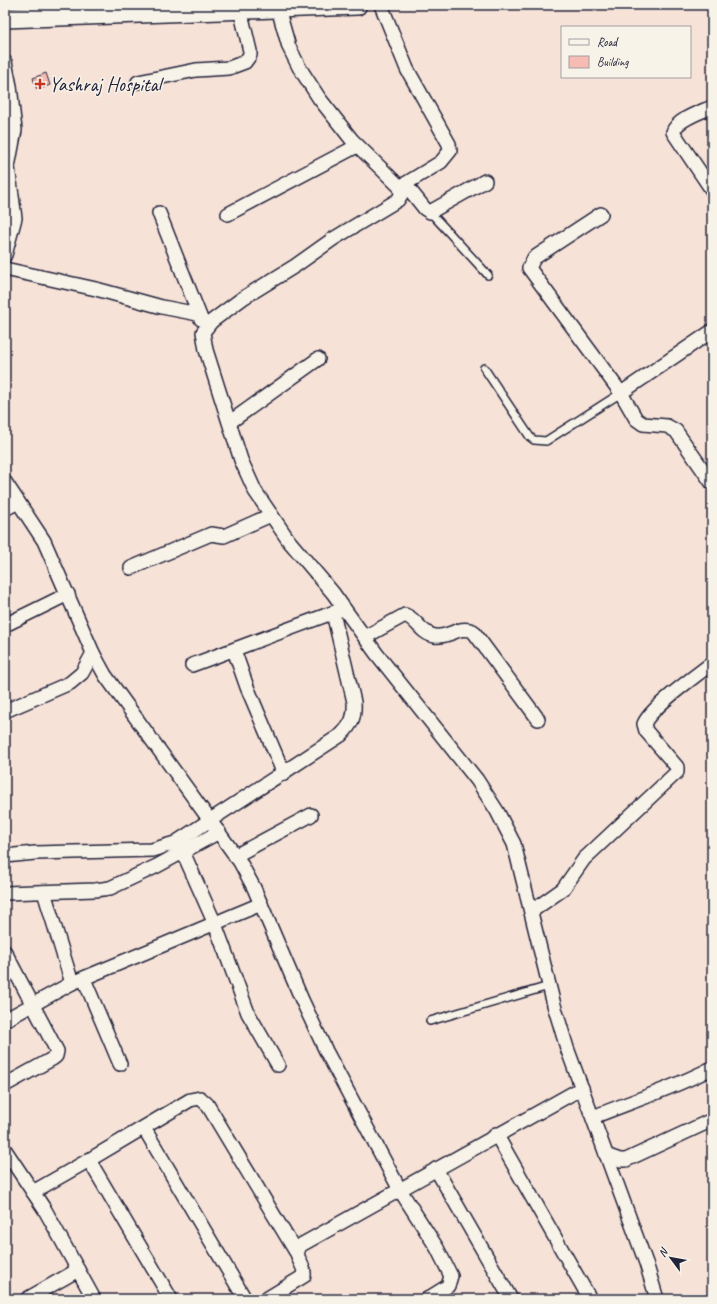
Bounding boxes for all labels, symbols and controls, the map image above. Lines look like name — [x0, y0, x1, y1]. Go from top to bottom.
legend — [561, 26, 691, 78]
text: Road — [597, 34, 619, 50]
text: Building — [597, 54, 629, 70]
place label: Yashraj Hospital — [49, 72, 165, 97]
marker: Yashraj Hospital — [34, 78, 46, 90]
north arrow — [651, 1238, 691, 1278]
text: N — [655, 1244, 671, 1259]

